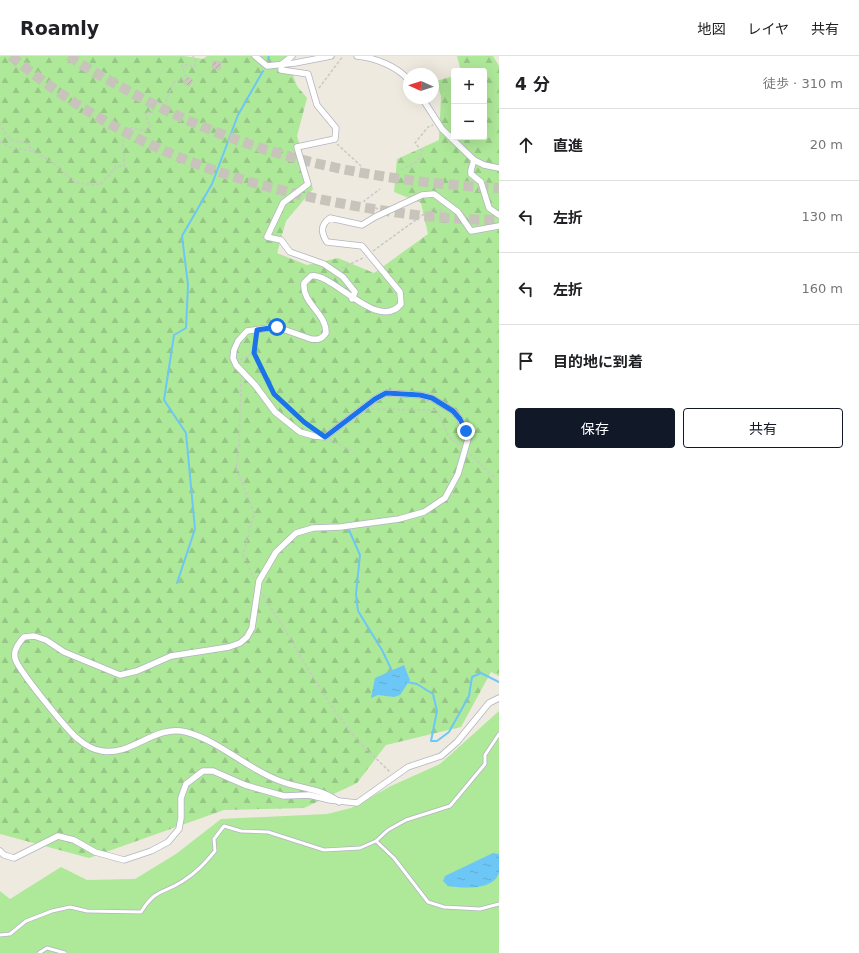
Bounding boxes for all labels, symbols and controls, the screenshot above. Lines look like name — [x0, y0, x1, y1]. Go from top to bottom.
text: Roamly — [20, 17, 99, 39]
text: 地図 — [697, 21, 725, 37]
text: レイヤ — [747, 21, 789, 37]
text: 共有 — [811, 21, 839, 37]
north arrow — [403, 68, 439, 104]
map controls — [451, 68, 487, 140]
button: + — [451, 68, 487, 104]
text: 4 分 — [515, 74, 550, 94]
text: 徒歩 · 310 m — [763, 76, 843, 91]
button: − — [451, 104, 487, 140]
icon: ahead — [515, 134, 537, 156]
text: 直進 — [553, 137, 583, 155]
text: 20 m — [810, 137, 843, 152]
icon: left — [515, 206, 537, 228]
text: 左折 — [553, 209, 583, 227]
text: 130 m — [801, 209, 843, 224]
icon: left — [515, 278, 537, 300]
text: 左折 — [553, 281, 583, 299]
text: 160 m — [801, 281, 843, 296]
route start — [268, 318, 286, 336]
icon: arrive — [515, 350, 537, 372]
text: 目的地に到着 — [553, 353, 643, 371]
button: 保存 — [515, 408, 675, 448]
button: 共有 — [683, 408, 843, 448]
route end — [457, 422, 475, 440]

